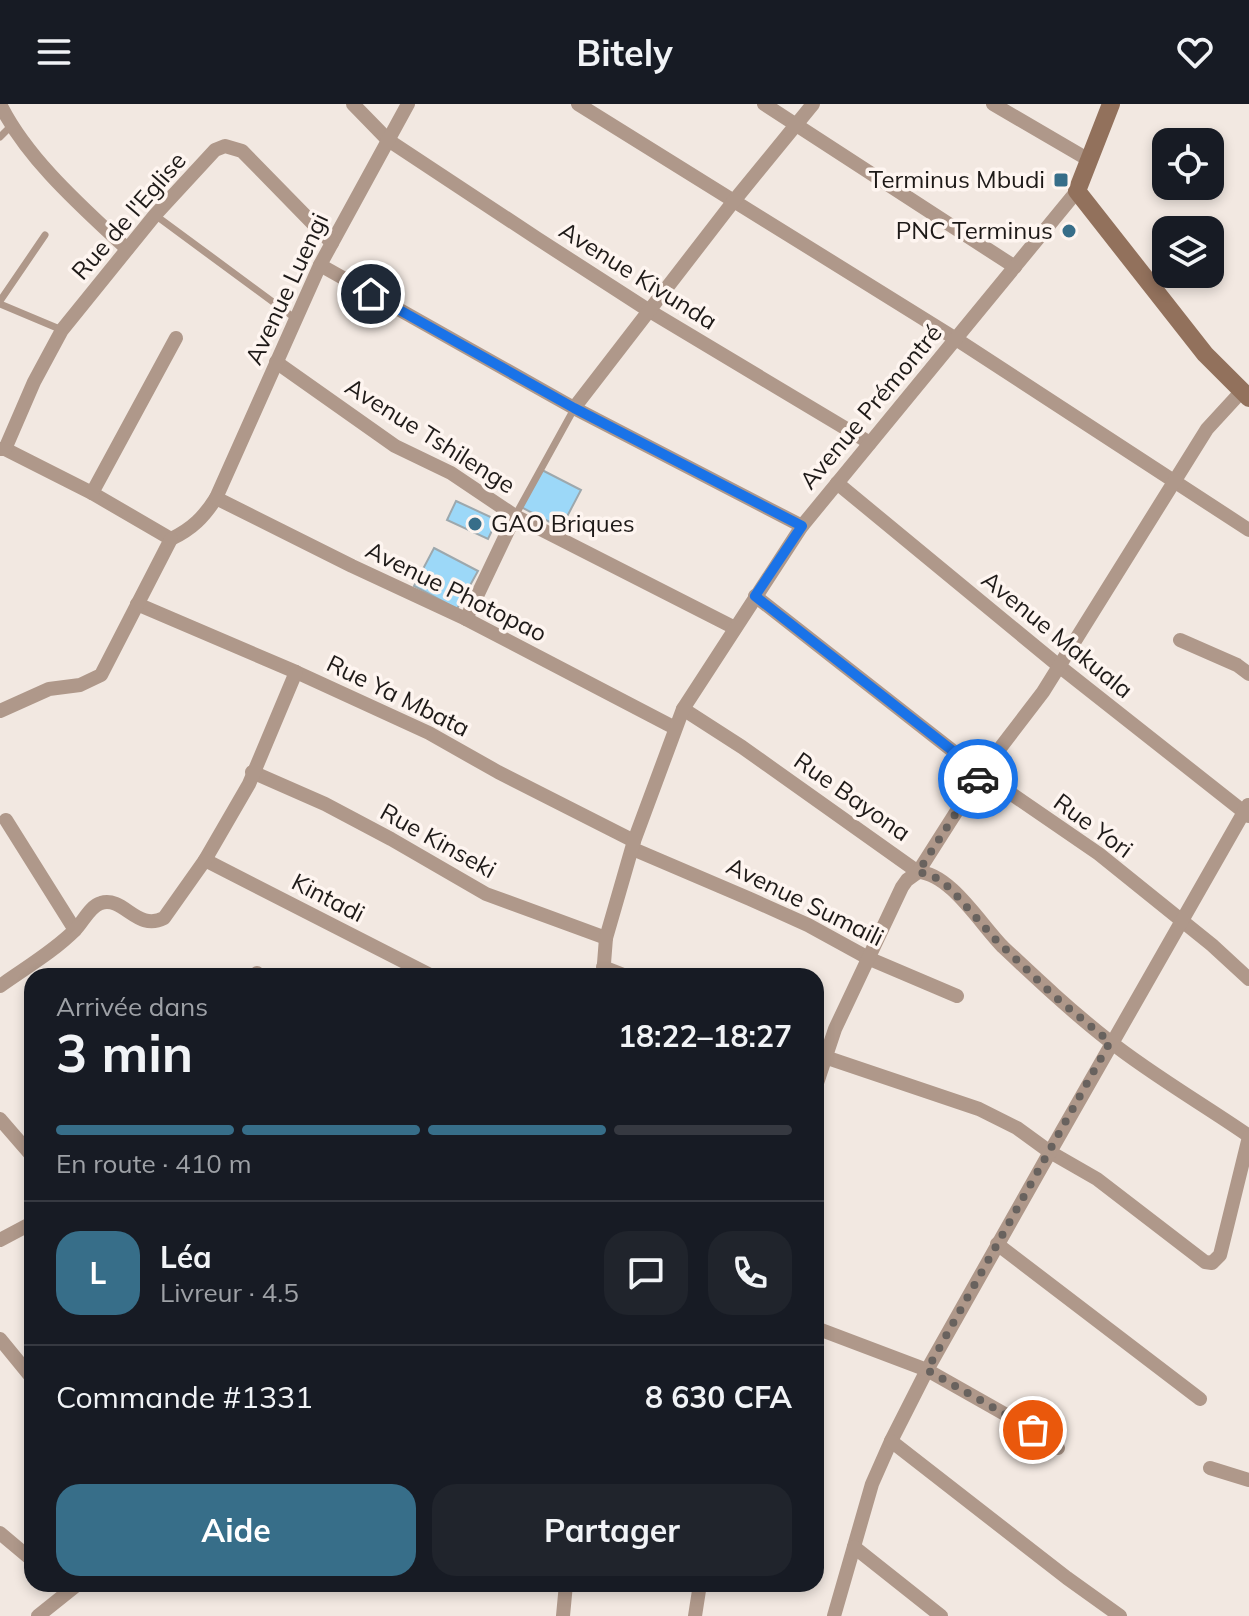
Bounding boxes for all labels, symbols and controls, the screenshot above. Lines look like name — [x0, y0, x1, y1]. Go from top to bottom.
icon: menu — [32, 30, 76, 74]
text: Bitely — [576, 30, 673, 75]
icon: heart — [1173, 30, 1217, 74]
map controls — [1152, 128, 1224, 288]
button: locate — [1152, 128, 1224, 200]
street label: Rue de l'Eglise — [65, 145, 192, 285]
place label: Terminus Mbudi — [869, 164, 1045, 194]
marker: Terminus Mbudi — [1052, 171, 1070, 189]
street label: Avenue Luengi — [238, 208, 334, 369]
street label: Avenue Kivunda — [554, 215, 723, 336]
place label: PNC Terminus — [896, 215, 1053, 245]
button: layers — [1152, 216, 1224, 288]
marker: PNC Terminus — [1060, 222, 1078, 240]
pin — [337, 260, 405, 328]
icon: home — [349, 272, 393, 316]
street label: Avenue Prémontré — [793, 318, 948, 495]
street label: Avenue Tshilenge — [340, 371, 521, 499]
place label: GAO Briques — [491, 508, 635, 538]
marker: GAO Briques — [466, 515, 484, 533]
street label: Avenue Photopao — [361, 534, 552, 648]
street label: Avenue Makuala — [976, 564, 1139, 704]
street label: Rue Ya Mbata — [322, 648, 475, 743]
courier — [938, 739, 1018, 819]
street label: Rue Bayona — [789, 745, 917, 847]
icon: car — [956, 757, 1000, 801]
street label: Rue Yori — [1048, 786, 1139, 864]
street label: Rue Kinseki — [375, 796, 502, 884]
street label: Avenue Sumaili — [722, 850, 889, 952]
street label: Kintadi — [287, 866, 370, 928]
text: Arrivée dans — [56, 990, 208, 1023]
text: 18:22–18:27 — [618, 1017, 792, 1055]
text: 3 min — [56, 1020, 193, 1085]
text: En route · 410 m — [56, 1147, 252, 1180]
button: chat — [604, 1231, 688, 1315]
button: phone — [708, 1231, 792, 1315]
text: Léa — [160, 1238, 212, 1276]
text: L — [90, 1254, 106, 1292]
text: Livreur · 4.5 — [160, 1276, 299, 1309]
text: Commande #1331 — [56, 1378, 313, 1416]
text: 8 630 CFA — [645, 1378, 792, 1416]
pin — [999, 1396, 1067, 1464]
icon: bag — [1011, 1408, 1055, 1452]
button: Aide — [56, 1484, 416, 1576]
button: Partager — [432, 1484, 792, 1576]

